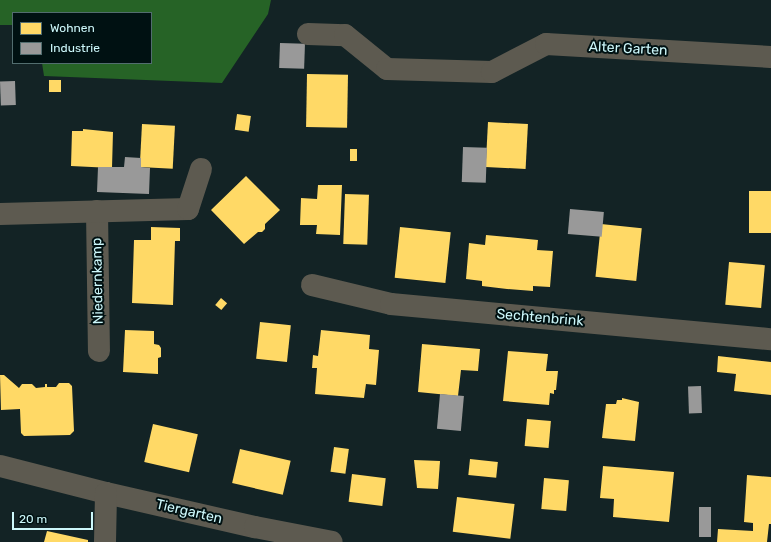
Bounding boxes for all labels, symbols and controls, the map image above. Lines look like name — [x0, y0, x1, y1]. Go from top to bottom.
legend — [12, 12, 152, 64]
text: Wohnen — [50, 21, 95, 35]
street label: Alter Garten — [588, 39, 668, 59]
text: Industrie — [50, 41, 100, 55]
street label: Niedernkamp — [89, 238, 107, 324]
street label: Sechtenbrink — [496, 306, 584, 330]
street label: Tiergarten — [154, 496, 224, 528]
scale bar — [14, 504, 95, 530]
text: 20 m — [19, 512, 47, 526]

